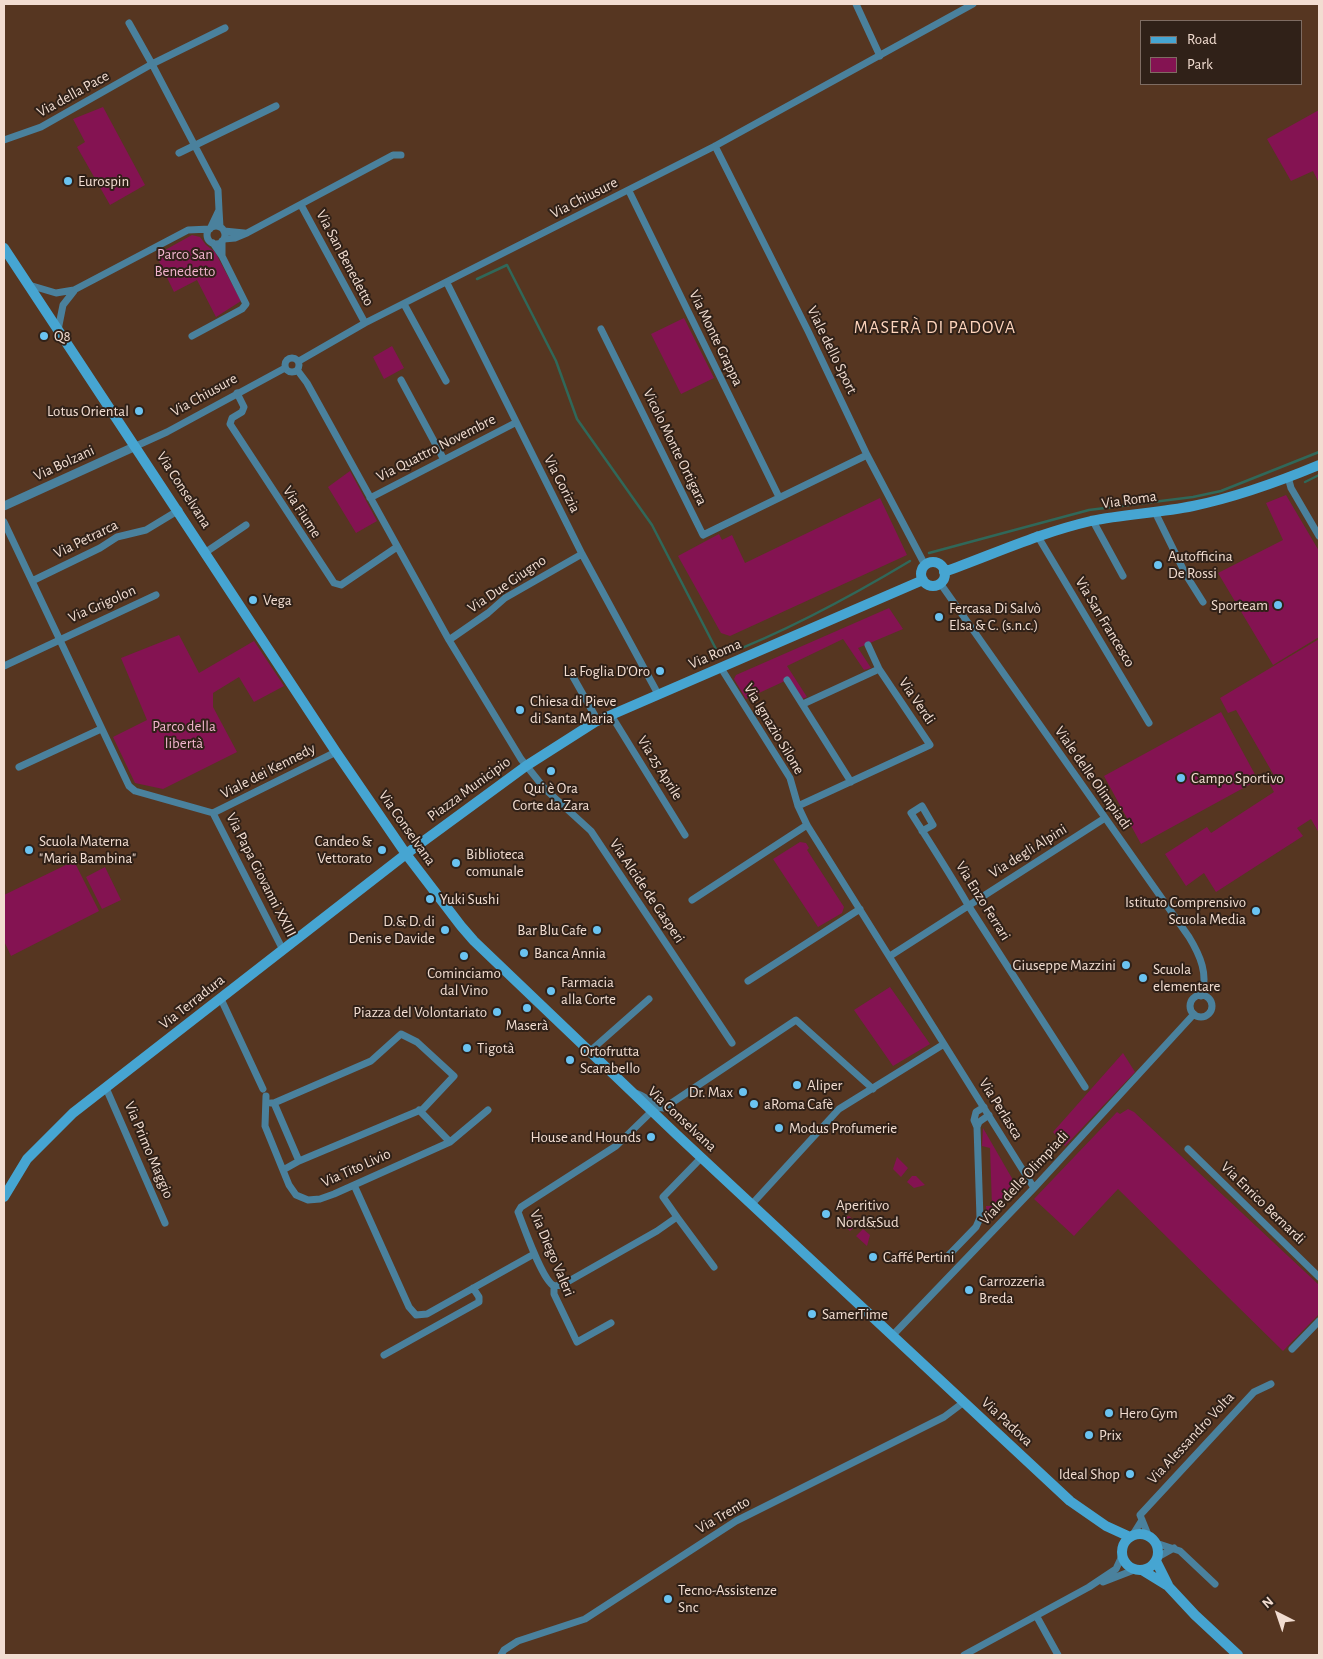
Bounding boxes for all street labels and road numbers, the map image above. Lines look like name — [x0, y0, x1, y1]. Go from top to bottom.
street label: Via della Pace — [34, 67, 112, 121]
street label: Via Chiusure — [547, 173, 621, 223]
street label: Via San Benedetto — [312, 207, 378, 309]
street label: Via Monte Grappa — [685, 287, 747, 389]
street label: Viale dello Sport — [803, 303, 861, 397]
street label: Via Chiusure — [168, 369, 240, 421]
street label: Vicolo Monte Ortigara — [639, 386, 711, 508]
street label: Via Quattro Novembre — [373, 410, 499, 486]
street label: Via Bolzani — [31, 441, 97, 485]
street label: Via Conselvana — [153, 448, 215, 532]
street label: Via Gorizia — [540, 452, 584, 516]
street label: Via Fiume — [279, 483, 325, 541]
street label: Via Roma — [1100, 487, 1158, 513]
street label: Via Petrarca — [51, 516, 121, 562]
street label: Via Due Giugno — [464, 551, 550, 617]
street label: Via San Francesco — [1071, 574, 1139, 670]
street label: Via Grigolon — [65, 581, 139, 627]
street label: Via Roma — [686, 635, 744, 673]
street label: Via Verdi — [895, 674, 939, 728]
street label: Via Ignazio Silone — [740, 680, 808, 778]
street label: Viale delle Olimpiadi — [1051, 723, 1135, 833]
street label: Via 25 Aprile — [633, 733, 687, 803]
street label: Viale dei Kennedy — [218, 739, 318, 803]
street label: Piazza Municipio — [424, 753, 514, 825]
street label: Via Conselvana — [374, 787, 440, 869]
street label: Via Papa Giovanni XXIII — [222, 810, 300, 940]
street label: Via degli Alpini — [986, 820, 1070, 882]
street label: Via Alcide de Gasperi — [605, 835, 689, 947]
street label: Via Enzo Ferrari — [952, 858, 1014, 944]
street label: Via Terradura — [156, 971, 228, 1033]
street label: Via Perlasca — [975, 1075, 1027, 1143]
street label: Via Conselvana — [644, 1083, 720, 1155]
street label: Via Primo Maggio — [120, 1099, 178, 1201]
street label: Viale delle Olimpiadi — [976, 1127, 1072, 1229]
street label: Via Tito Livio — [318, 1145, 394, 1191]
street label: Via Enrico Bernardi — [1217, 1158, 1309, 1248]
street label: Via Diego Valeri — [526, 1207, 578, 1299]
street label: Via Alessandro Volta — [1144, 1388, 1238, 1488]
street label: Via Padova — [978, 1394, 1036, 1450]
street label: Via Trento — [693, 1492, 753, 1538]

